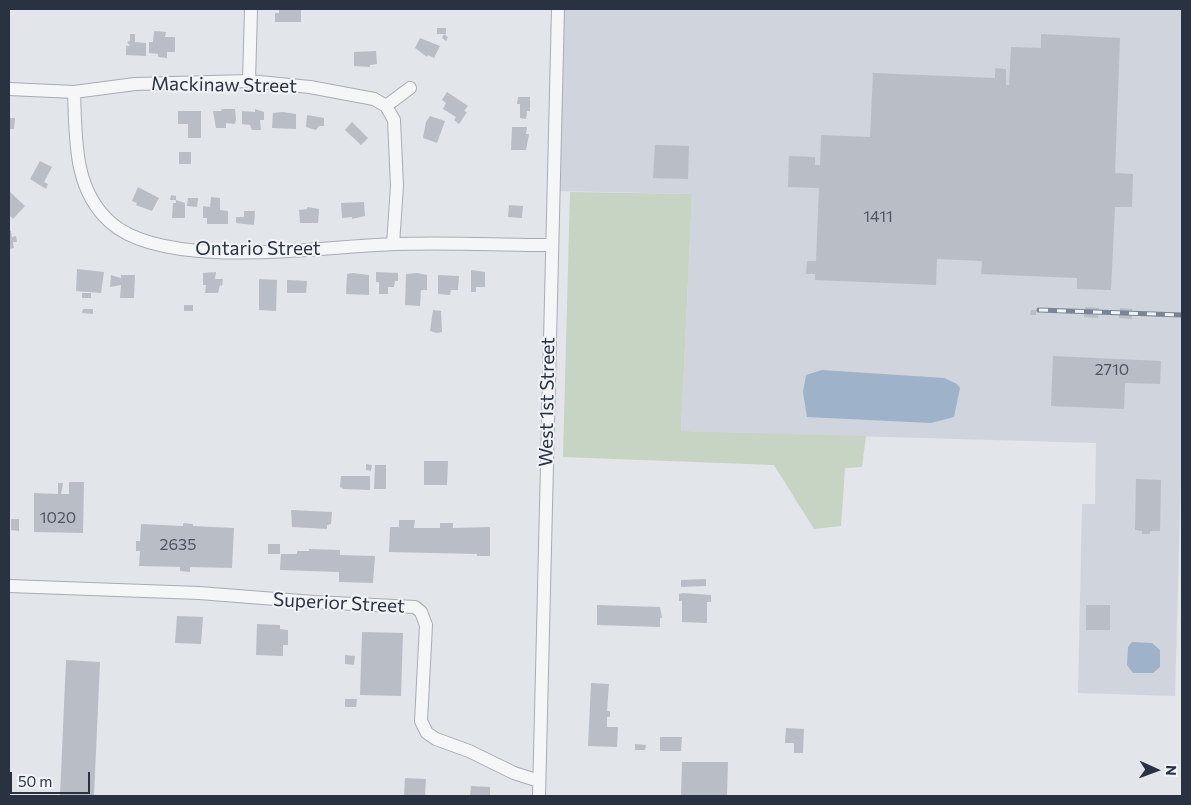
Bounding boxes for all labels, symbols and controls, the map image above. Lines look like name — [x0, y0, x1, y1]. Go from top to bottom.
street label: Mackinaw Street — [151, 72, 297, 98]
house number: 1411 — [863, 207, 893, 227]
street label: Ontario Street — [195, 238, 321, 260]
street label: West 1st Street — [534, 337, 560, 467]
house number: 2710 — [1095, 360, 1129, 380]
house number: 1020 — [40, 508, 76, 528]
house number: 2635 — [160, 535, 196, 555]
street label: Superior Street — [273, 588, 405, 618]
north arrow — [1131, 745, 1181, 795]
scale bar — [12, 762, 92, 794]
text: N — [1163, 765, 1180, 776]
text: 50 m — [18, 772, 52, 790]

